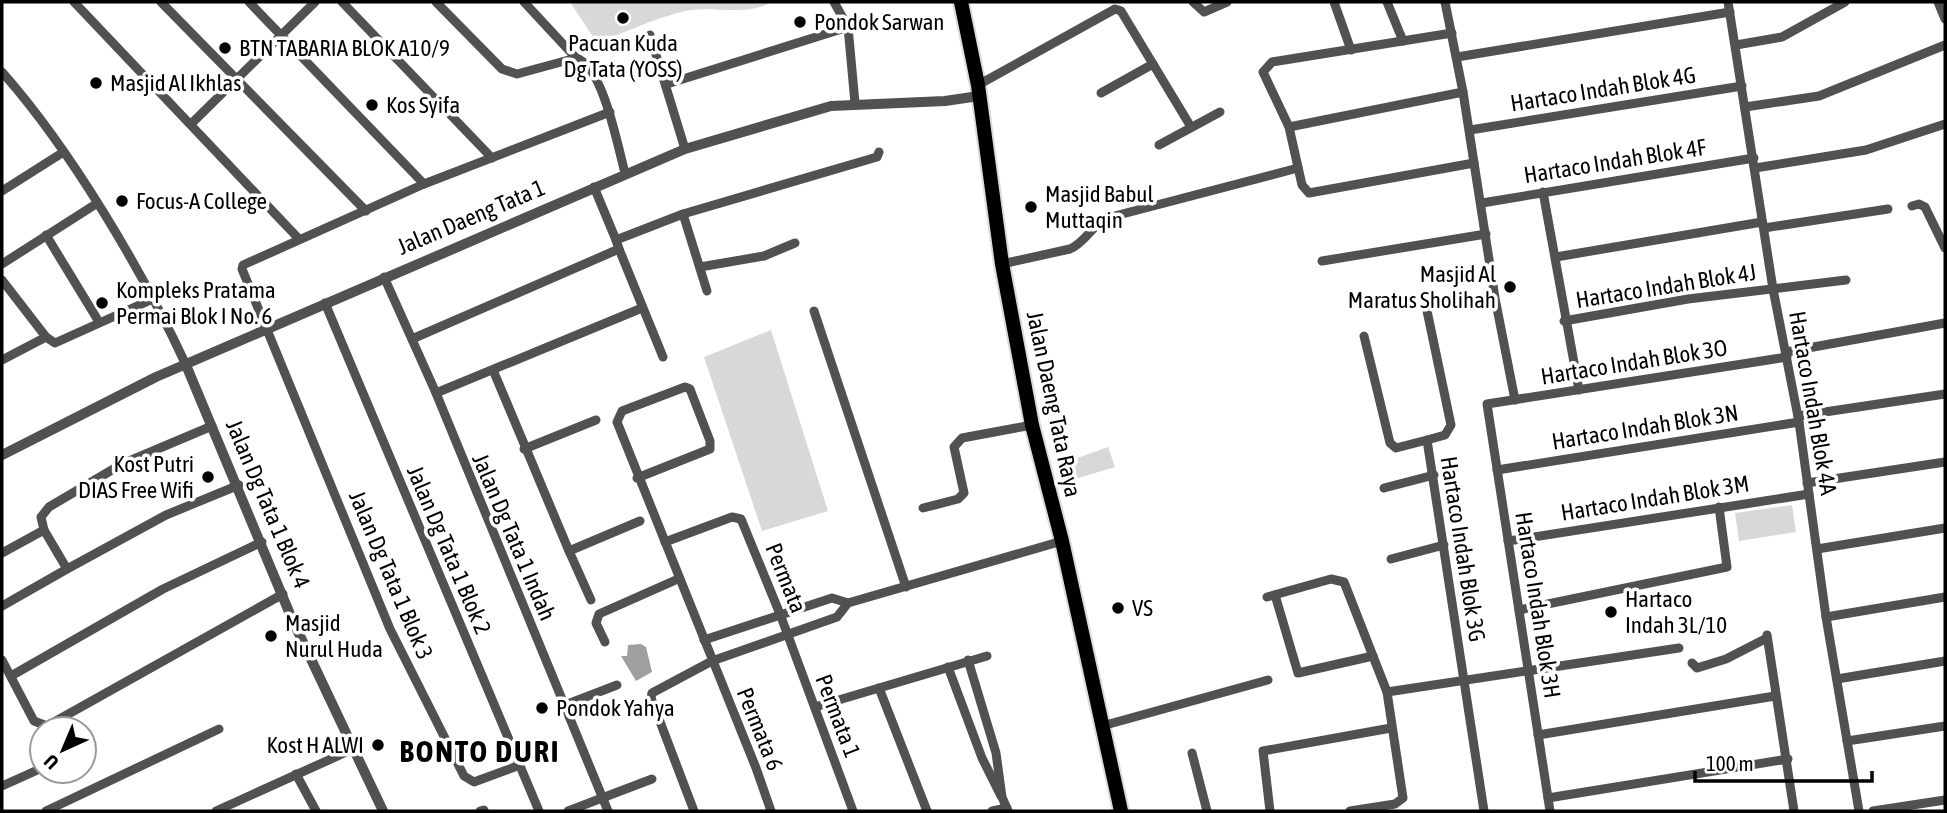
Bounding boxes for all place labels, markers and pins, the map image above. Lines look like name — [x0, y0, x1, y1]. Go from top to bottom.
place label: Pondok Sarwan — [814, 9, 944, 35]
marker: Pacuan Kuda Dg Tata (YOSS) — [615, 10, 631, 26]
marker: Pondok Sarwan — [792, 14, 808, 30]
place label: Pacuan Kuda Dg Tata (YOSS) — [564, 30, 682, 82]
place label: BTN TABARIA BLOK A10/9 — [239, 35, 450, 61]
marker: BTN TABARIA BLOK A10/9 — [217, 40, 233, 56]
place label: Masjid Al Ikhlas — [110, 70, 241, 96]
marker: Masjid Al Ikhlas — [88, 75, 104, 91]
place label: Kos Syifa — [386, 92, 460, 118]
marker: Kos Syifa — [364, 97, 380, 113]
place label: Masjid Babul Muttaqin — [1045, 181, 1154, 233]
place label: Focus-A College — [136, 188, 267, 214]
marker: Focus-A College — [114, 193, 130, 209]
marker: Masjid Babul Muttaqin — [1023, 199, 1039, 215]
place label: Masjid Al Maratus Sholihah — [1348, 261, 1496, 313]
place label: Kompleks Pratama Permai Blok I No. 6 — [116, 277, 276, 329]
marker: Masjid Al Maratus Sholihah — [1502, 279, 1518, 295]
marker: Kompleks Pratama Permai Blok I No. 6 — [94, 295, 110, 311]
place label: Kost Putri DIAS Free Wifi — [78, 451, 194, 503]
marker: Kost Putri DIAS Free Wifi — [200, 469, 216, 485]
place label: Hartaco Indah 3L/10 — [1625, 586, 1727, 638]
place label: VS — [1132, 595, 1153, 621]
marker: VS — [1110, 600, 1126, 616]
marker: Hartaco Indah 3L/10 — [1603, 604, 1619, 620]
place label: Masjid Nurul Huda — [285, 610, 383, 662]
marker: Masjid Nurul Huda — [263, 628, 279, 644]
place label: Pondok Yahya — [556, 695, 675, 721]
marker: Pondok Yahya — [534, 700, 550, 716]
place label: Kost H ALWI — [267, 732, 364, 758]
marker: Kost H ALWI — [370, 737, 386, 753]

